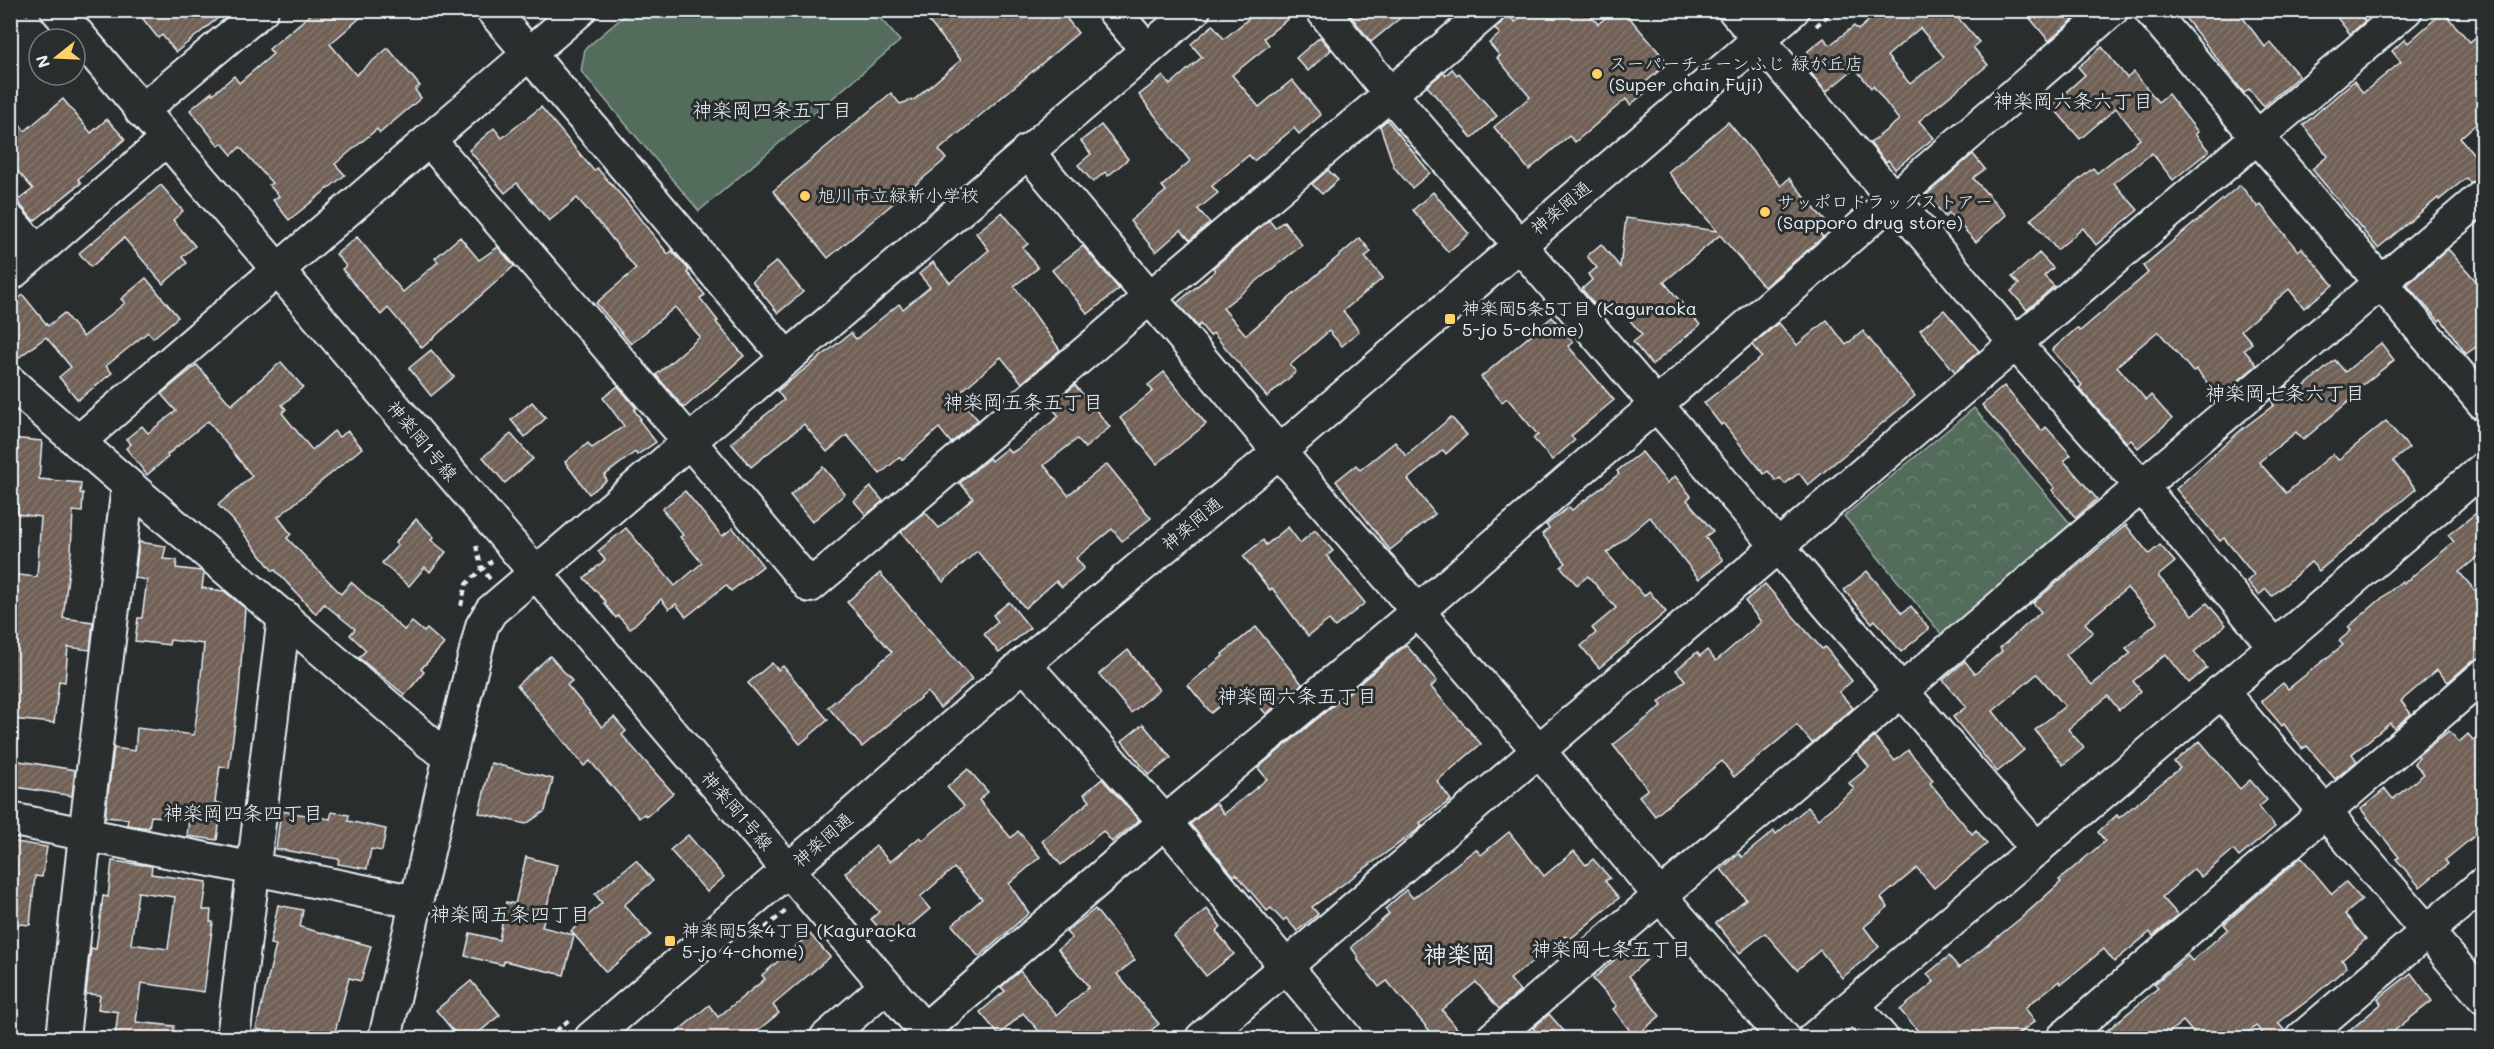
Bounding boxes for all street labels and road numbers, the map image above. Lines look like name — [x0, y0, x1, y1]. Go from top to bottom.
street label: 神楽岡通 — [1525, 175, 1596, 240]
street label: 神楽岡1号線 — [382, 395, 463, 486]
street label: 神楽岡通 — [1156, 491, 1227, 556]
street label: 神楽岡1号線 — [697, 765, 779, 855]
street label: 神楽岡通 — [787, 807, 857, 872]

